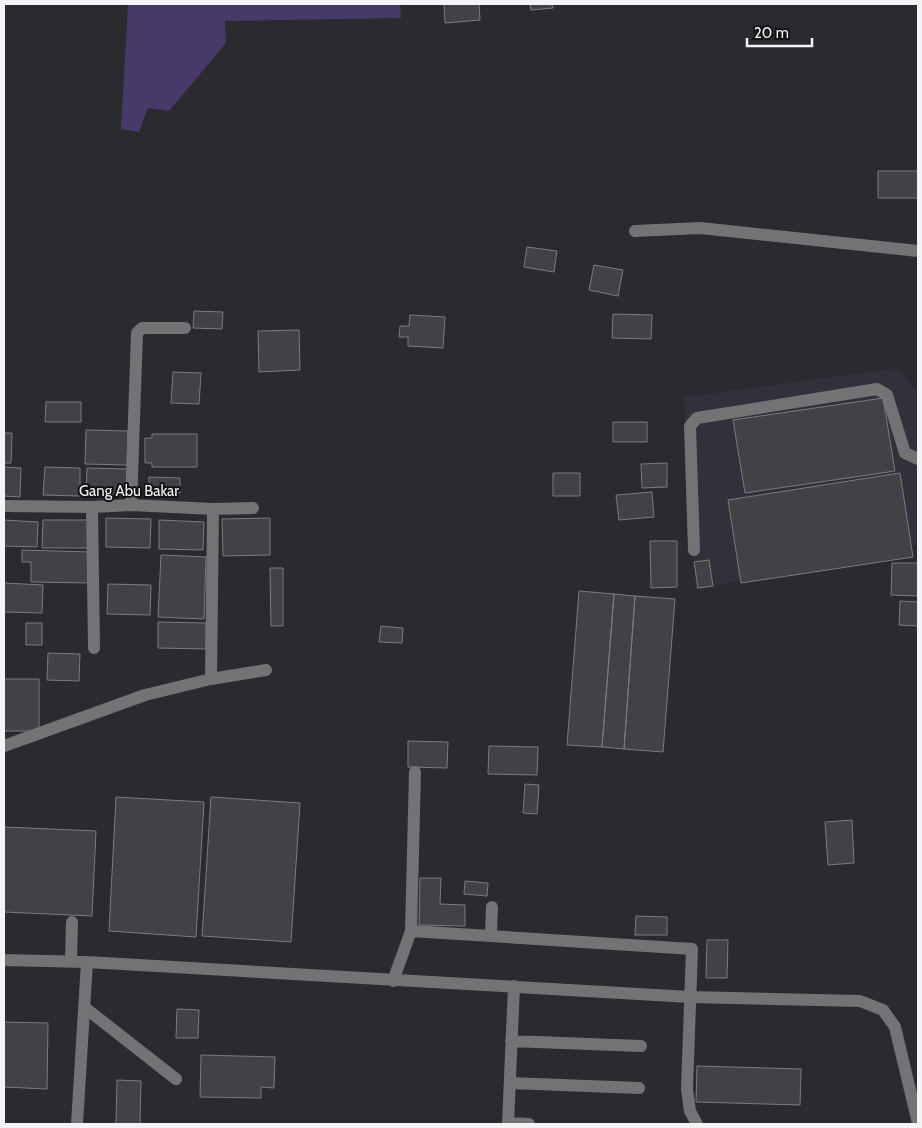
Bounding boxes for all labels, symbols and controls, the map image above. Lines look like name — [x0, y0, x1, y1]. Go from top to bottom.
scale bar — [747, 15, 812, 47]
text: 20 m — [754, 24, 789, 42]
street label: Gang Abu Bakar — [79, 482, 179, 500]

